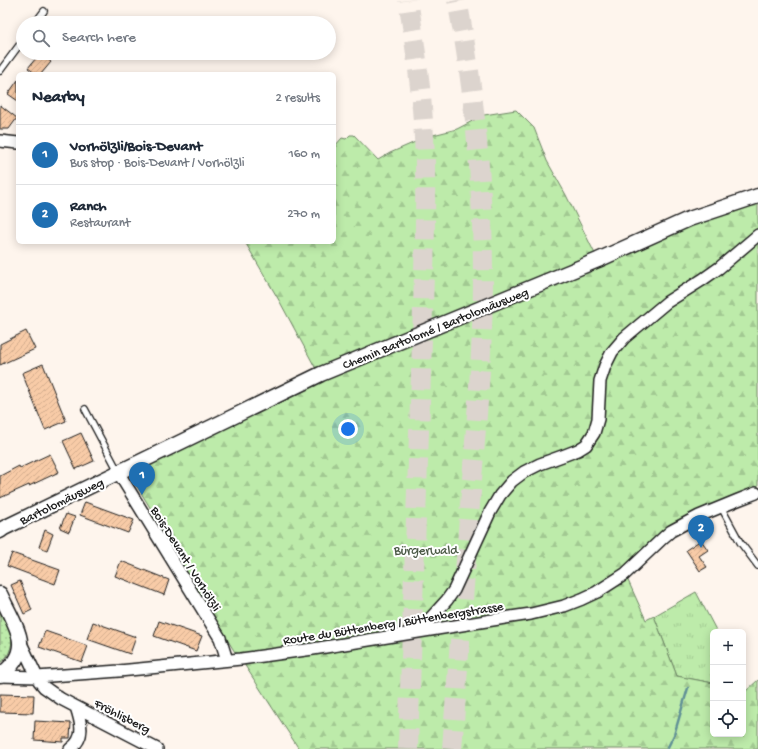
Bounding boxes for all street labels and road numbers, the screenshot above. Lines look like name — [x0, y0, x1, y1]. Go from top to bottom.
street label: Chemin Bartolomé / Bartolomäusweg — [341, 285, 531, 374]
street label: Bartolomäusweg — [17, 475, 107, 530]
street label: Bois-Devant / Vorhölzli — [146, 503, 223, 615]
street label: Route du Büttenberg / Büttenbergstrasse — [282, 600, 505, 649]
street label: Fröhlisberg — [90, 696, 152, 738]

